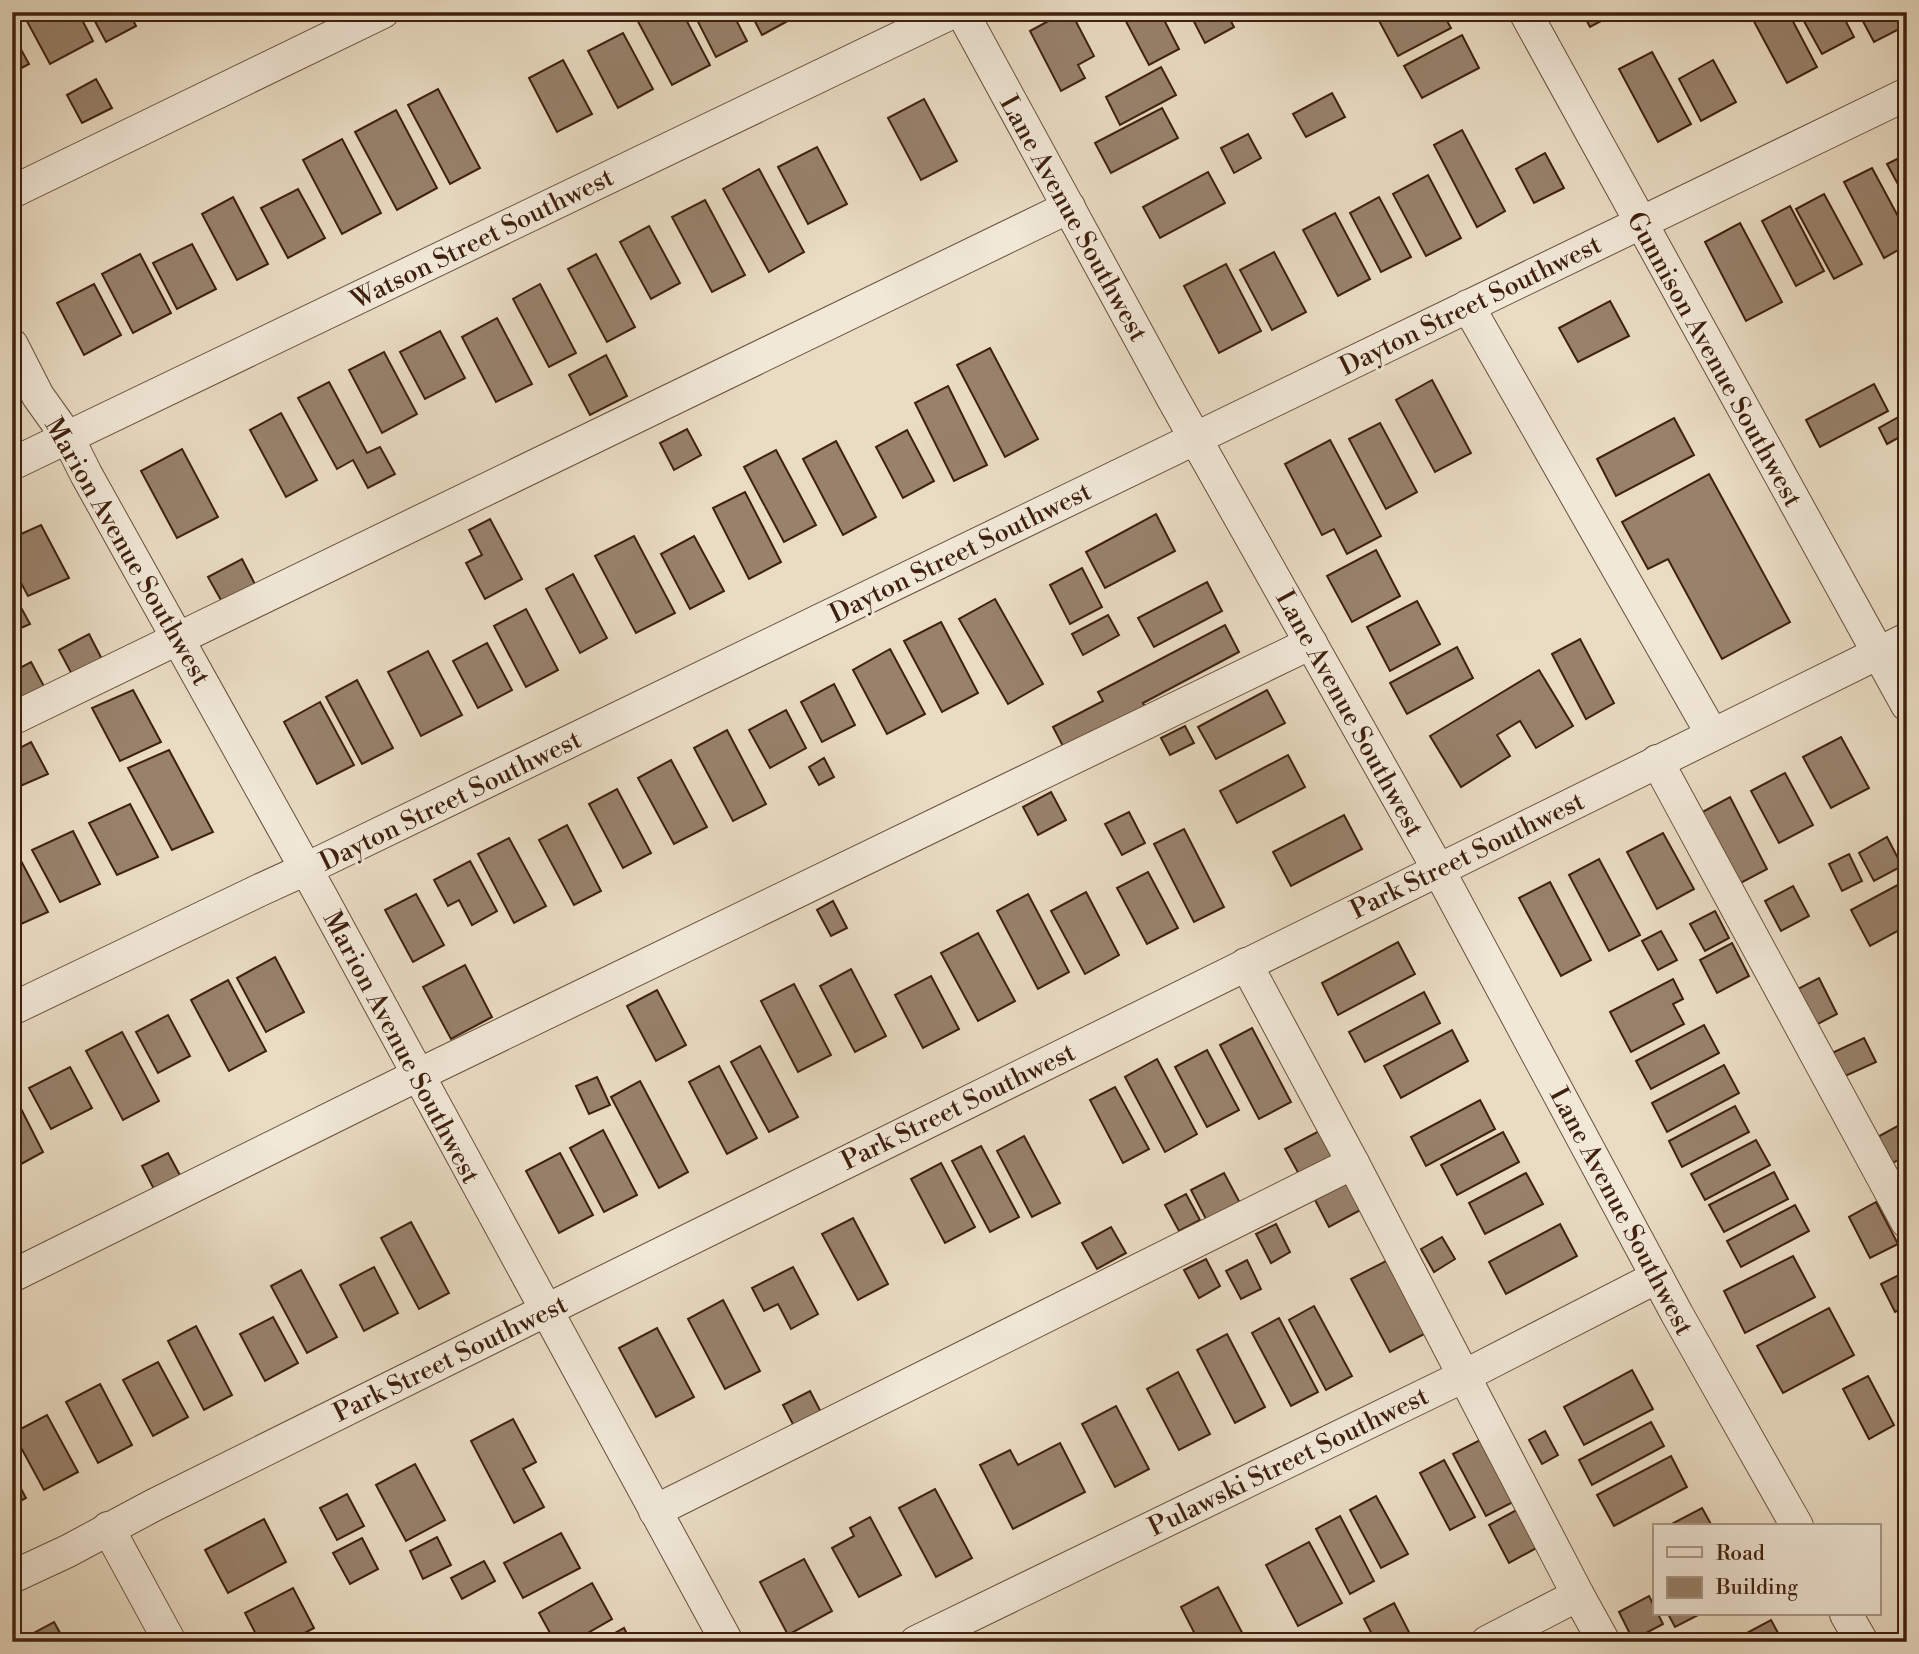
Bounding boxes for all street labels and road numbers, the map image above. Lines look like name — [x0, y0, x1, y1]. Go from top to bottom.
street label: Lane Avenue Southwest — [992, 90, 1154, 347]
street label: Watson Street Southwest — [345, 161, 619, 317]
street label: Gunnison Avenue Southwest — [1620, 206, 1809, 513]
street label: Dayton Street Southwest — [1334, 229, 1606, 383]
street label: Marion Avenue Southwest — [37, 412, 217, 691]
street label: Dayton Street Southwest — [824, 476, 1096, 630]
street label: Lane Avenue Southwest — [1268, 585, 1430, 842]
street label: Dayton Street Southwest — [314, 724, 586, 878]
street label: Park Street Southwest — [1345, 785, 1590, 926]
street label: Marion Avenue Southwest — [316, 906, 487, 1189]
street label: Park Street Southwest — [836, 1036, 1081, 1177]
street label: Lane Avenue Southwest — [1542, 1082, 1700, 1341]
street label: Park Street Southwest — [328, 1288, 573, 1429]
street label: Pulawski Street Southwest — [1143, 1380, 1434, 1544]

